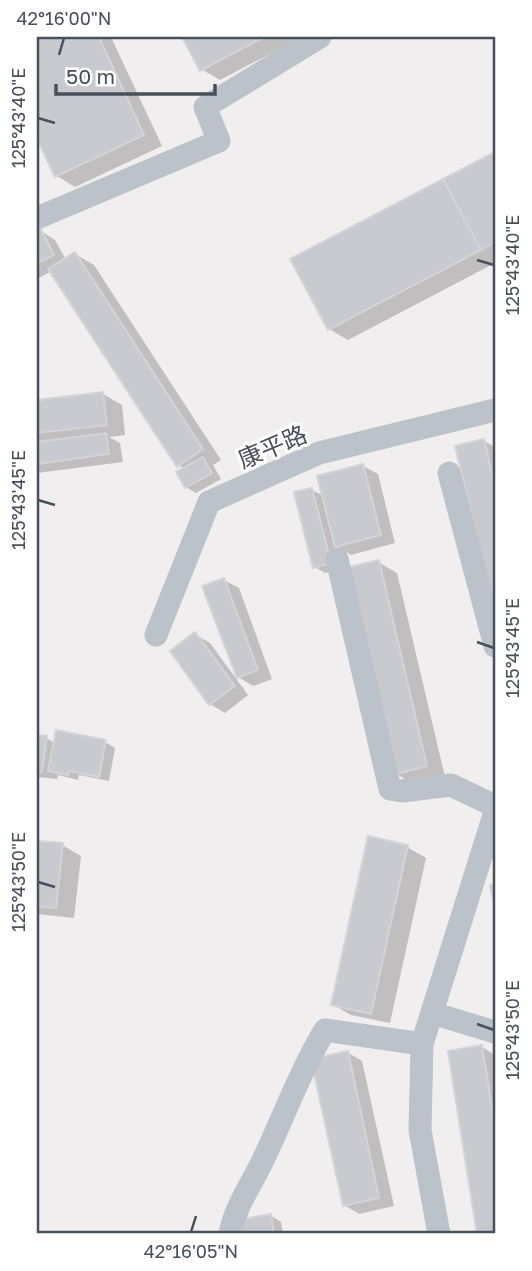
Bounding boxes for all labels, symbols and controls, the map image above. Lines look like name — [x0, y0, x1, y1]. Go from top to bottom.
text: 42°16'00"N — [16, 7, 112, 29]
scale bar — [56, 52, 215, 96]
text: 50 m — [66, 63, 115, 89]
text: 125°43'40"E — [7, 68, 29, 168]
text: 125°43'40"E — [501, 215, 523, 315]
street label: 康平路 — [233, 419, 311, 473]
text: 125°43'45"E — [7, 450, 29, 550]
text: 125°43'45"E — [501, 598, 523, 698]
text: 125°43'50"E — [7, 832, 29, 932]
text: 125°43'50"E — [501, 980, 523, 1080]
text: 42°16'05"N — [144, 1240, 238, 1262]

